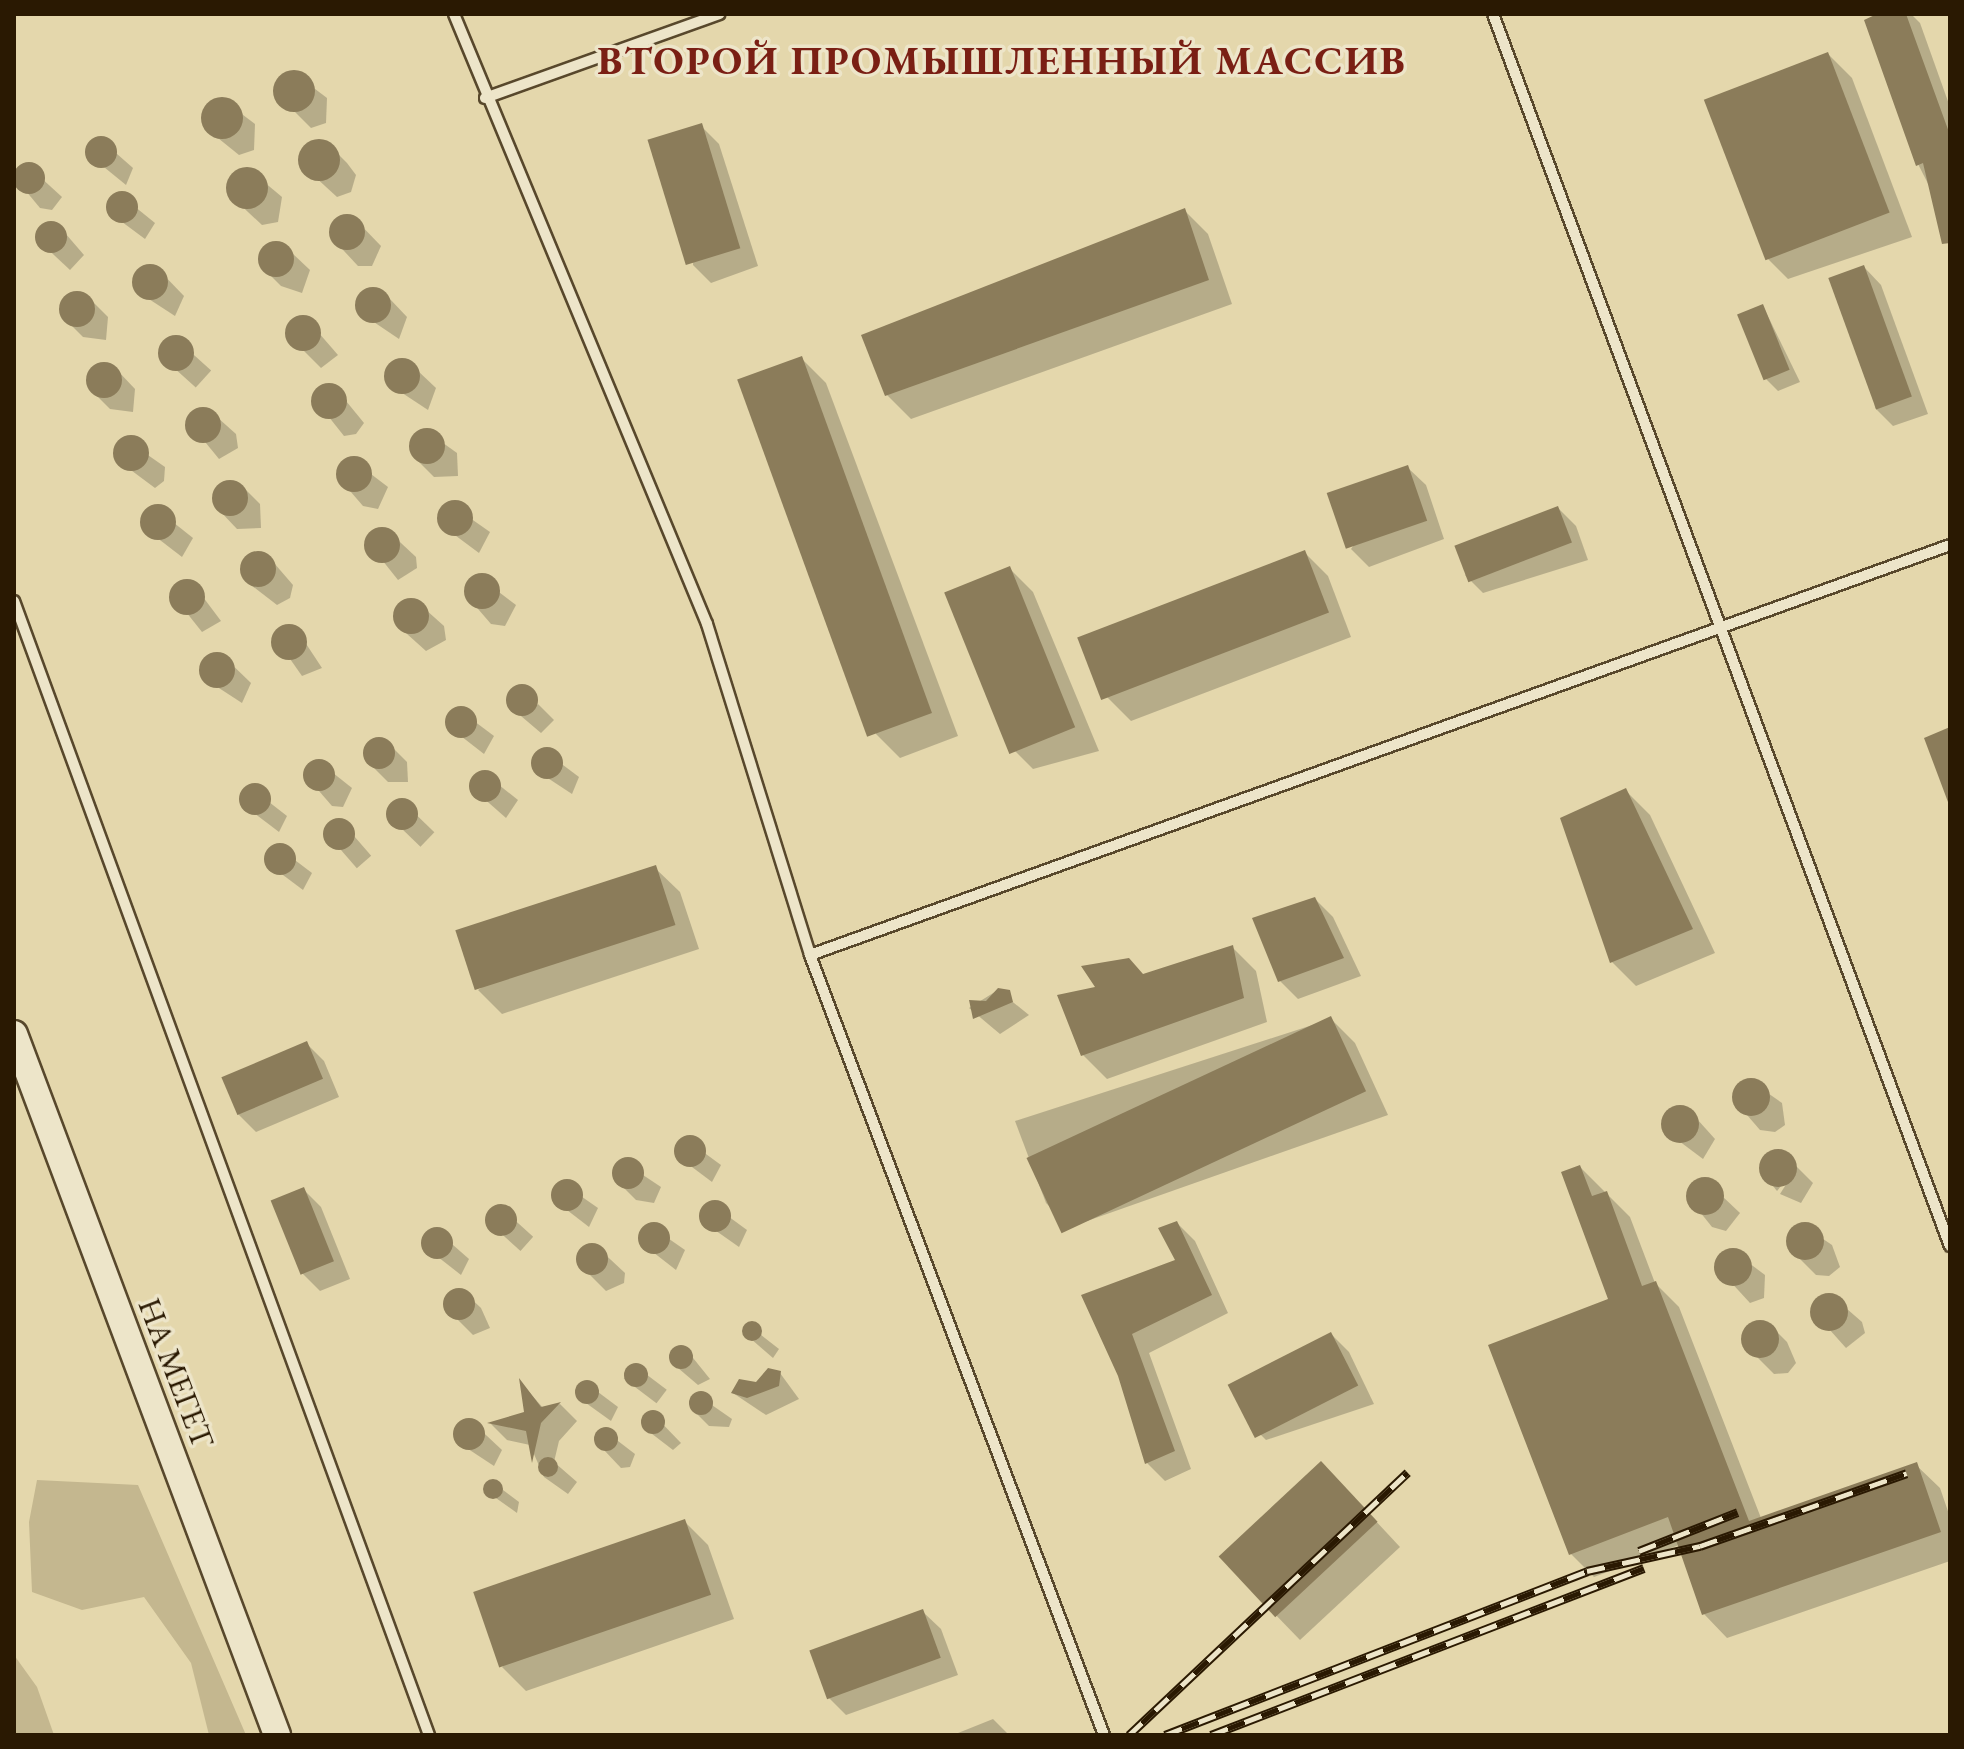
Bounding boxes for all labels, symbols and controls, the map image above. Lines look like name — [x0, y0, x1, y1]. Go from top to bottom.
district label: ВТОРОЙ ПРОМЫШЛЕННЫЙ МАССИВ — [597, 36, 1407, 84]
street label: НА МЕГЕТ — [130, 1293, 222, 1453]

